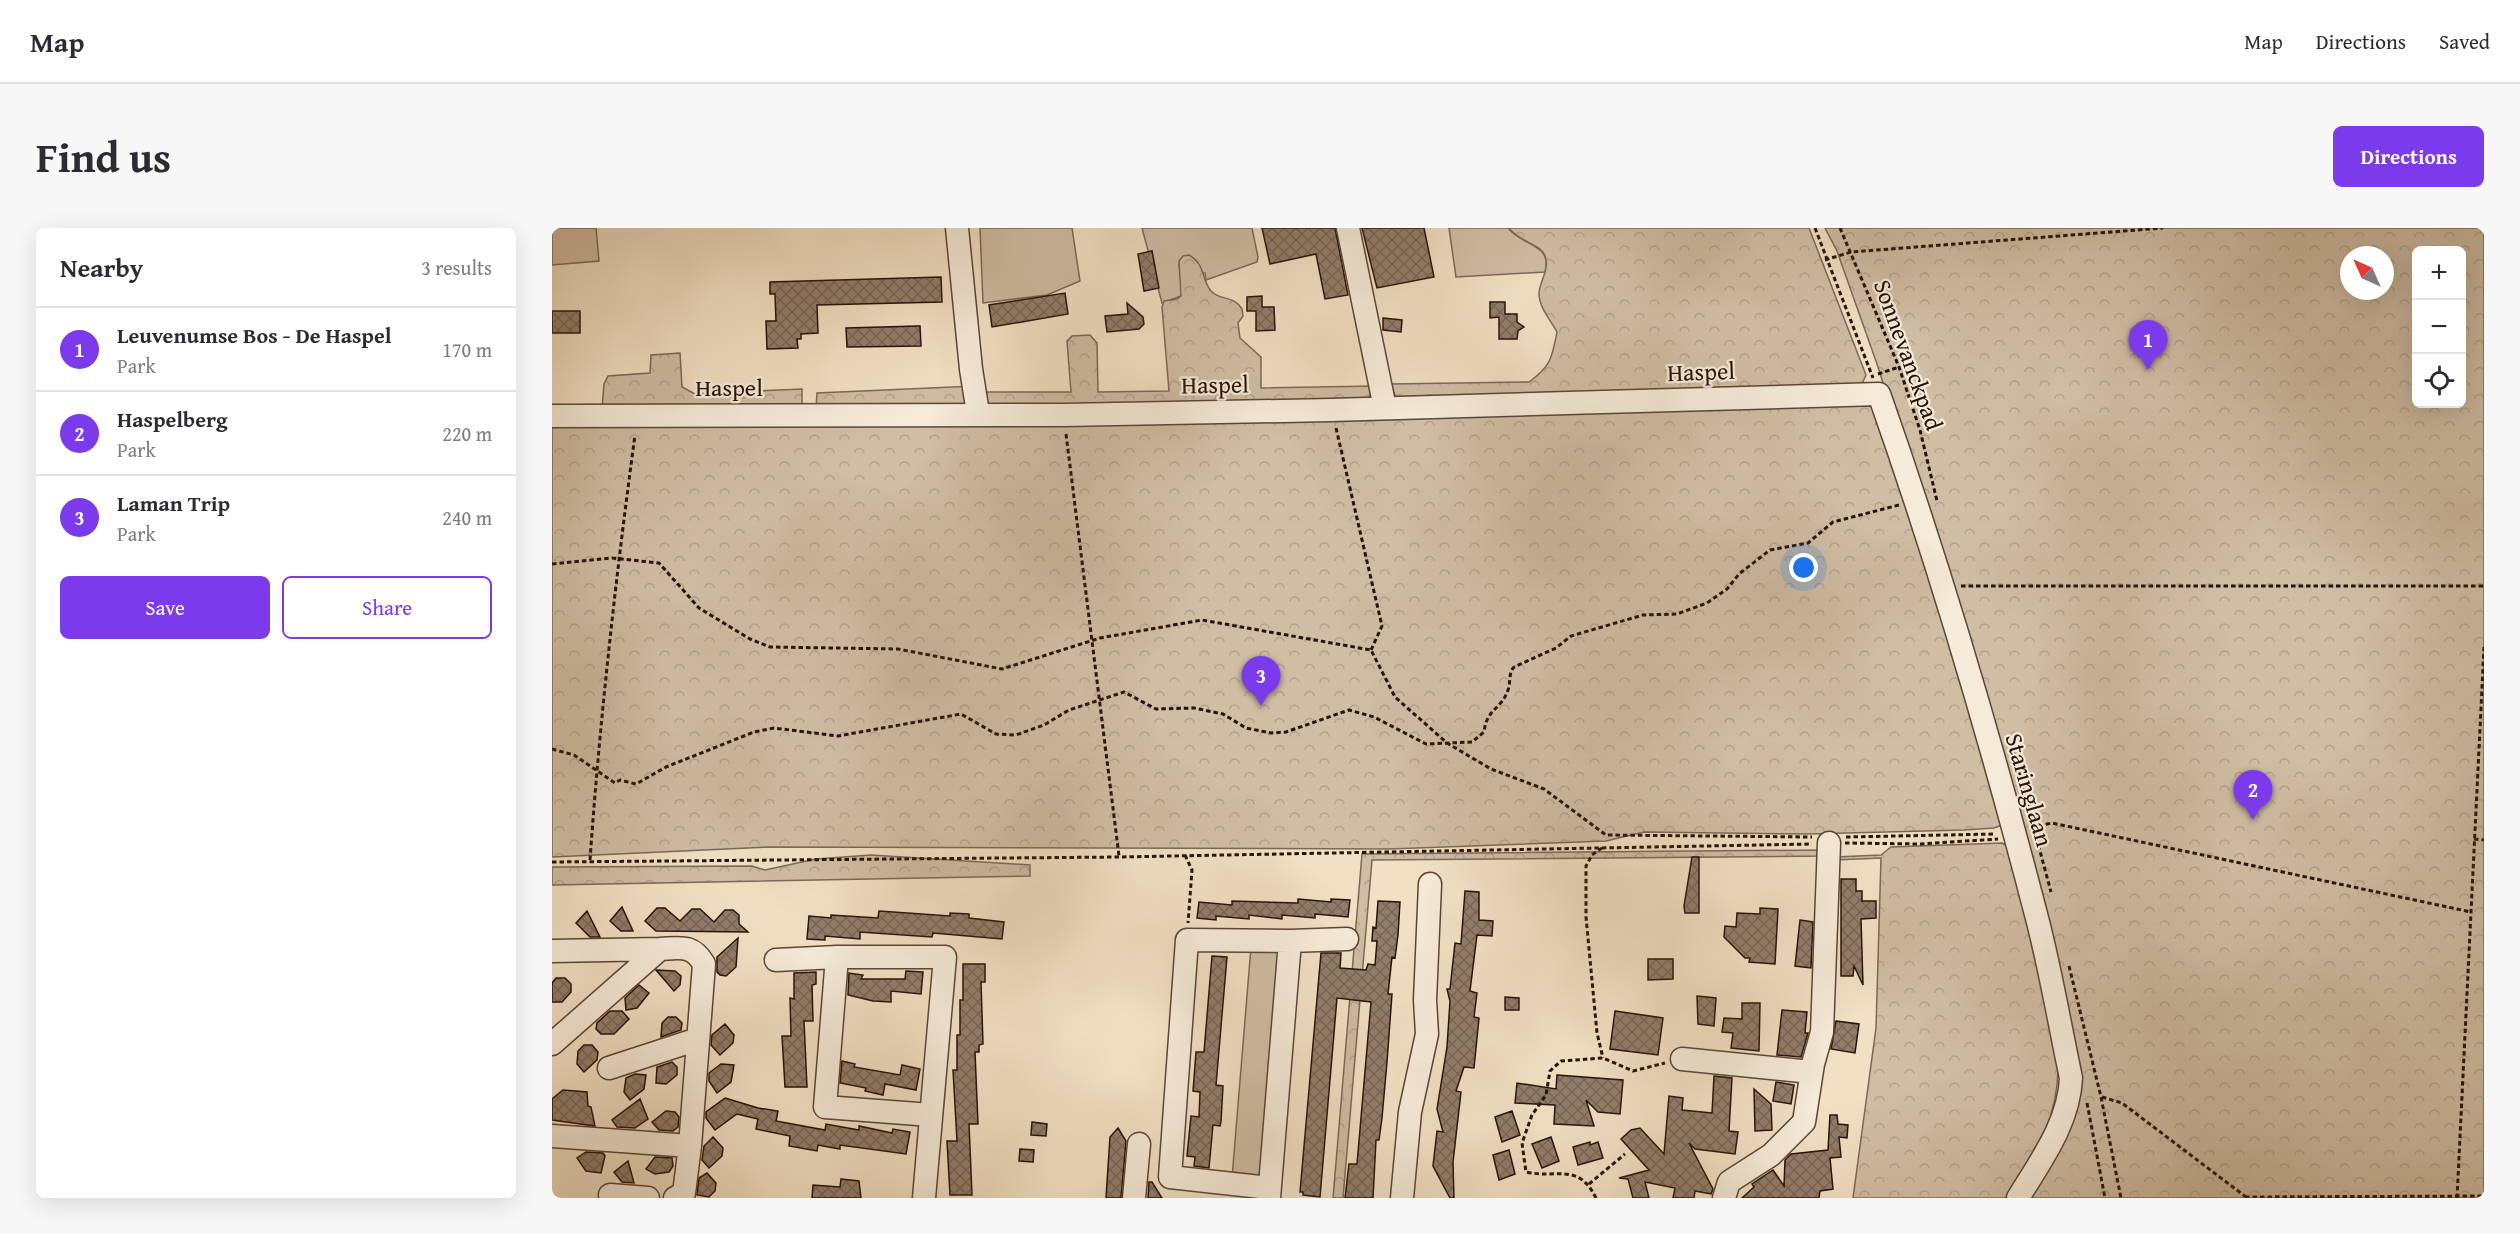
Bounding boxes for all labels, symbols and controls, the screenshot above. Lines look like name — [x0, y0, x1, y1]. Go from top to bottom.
text: Map — [30, 21, 84, 62]
text: Map — [2244, 26, 2283, 57]
text: Directions — [2316, 26, 2406, 57]
text: Saved — [2439, 26, 2490, 57]
text: Find us — [36, 126, 171, 187]
button: Directions — [2333, 126, 2484, 187]
north arrow — [2340, 246, 2394, 300]
map controls — [2412, 246, 2466, 408]
button: + — [2412, 246, 2466, 300]
text: Nearby — [60, 248, 143, 287]
text: 3 results — [421, 253, 492, 282]
street label: Sonnevanckpad — [1865, 275, 1952, 435]
button: − — [2412, 300, 2466, 354]
text: Leuvenumse Bos - De Haspel — [117, 319, 392, 351]
pin: 1 — [2128, 320, 2168, 370]
text: 1 — [74, 335, 85, 364]
text: 170 m — [442, 335, 492, 364]
text: Park — [117, 351, 156, 380]
street label: Haspel — [1667, 353, 1736, 390]
button: locate — [2412, 354, 2466, 408]
street label: Haspel — [1181, 366, 1249, 403]
street label: Haspel — [695, 370, 763, 405]
text: Haspelberg — [117, 403, 228, 435]
text: 2 — [74, 419, 85, 448]
text: 220 m — [442, 419, 492, 448]
text: Park — [117, 435, 156, 464]
text: Laman Trip — [117, 487, 230, 519]
text: 3 — [74, 503, 85, 532]
text: 240 m — [442, 503, 492, 532]
text: Park — [117, 519, 156, 548]
your location — [1789, 553, 1818, 582]
button: Save — [60, 576, 270, 639]
button: Share — [282, 576, 492, 639]
pin: 3 — [1242, 656, 1280, 706]
street label: Staringlaan — [1997, 729, 2063, 851]
pin: 2 — [2234, 770, 2272, 820]

